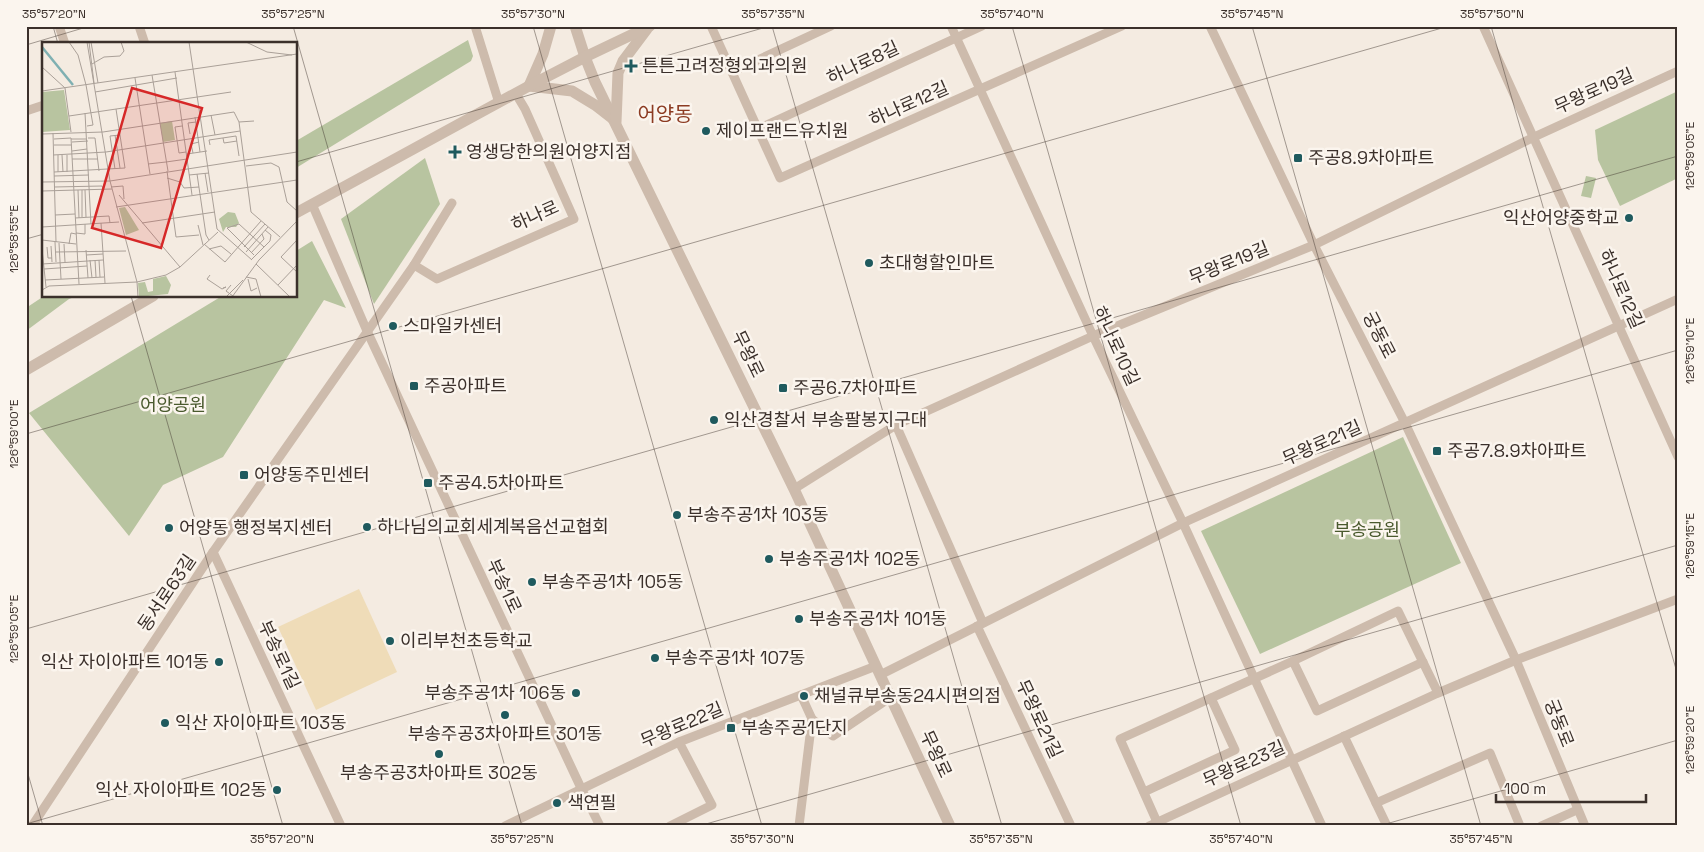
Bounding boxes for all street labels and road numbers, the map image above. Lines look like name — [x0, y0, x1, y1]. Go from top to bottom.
street label: 하나로8길 — [823, 36, 903, 89]
street label: 무왕로19길 — [1550, 63, 1637, 118]
street label: 하나로12길 — [865, 76, 952, 131]
street label: 하나로 — [507, 195, 562, 236]
street label: 무왕로19길 — [1185, 236, 1272, 289]
street label: 하나로12길 — [1594, 245, 1649, 332]
street label: 하나로10길 — [1088, 302, 1145, 389]
street label: 궁동로 — [1358, 307, 1401, 362]
street label: 무왕로 — [727, 326, 770, 381]
street label: 무왕로21길 — [1278, 415, 1365, 470]
street label: 동서로63길 — [132, 550, 201, 636]
street label: 부송1로 — [482, 555, 527, 617]
street label: 부송로1길 — [253, 617, 305, 693]
street label: 무왕로21길 — [1011, 676, 1068, 762]
street label: 궁동로 — [1539, 695, 1579, 750]
street label: 무왕로22길 — [637, 697, 727, 752]
street label: 무왕로 — [916, 726, 957, 781]
street label: 무왕로23길 — [1199, 735, 1289, 792]

